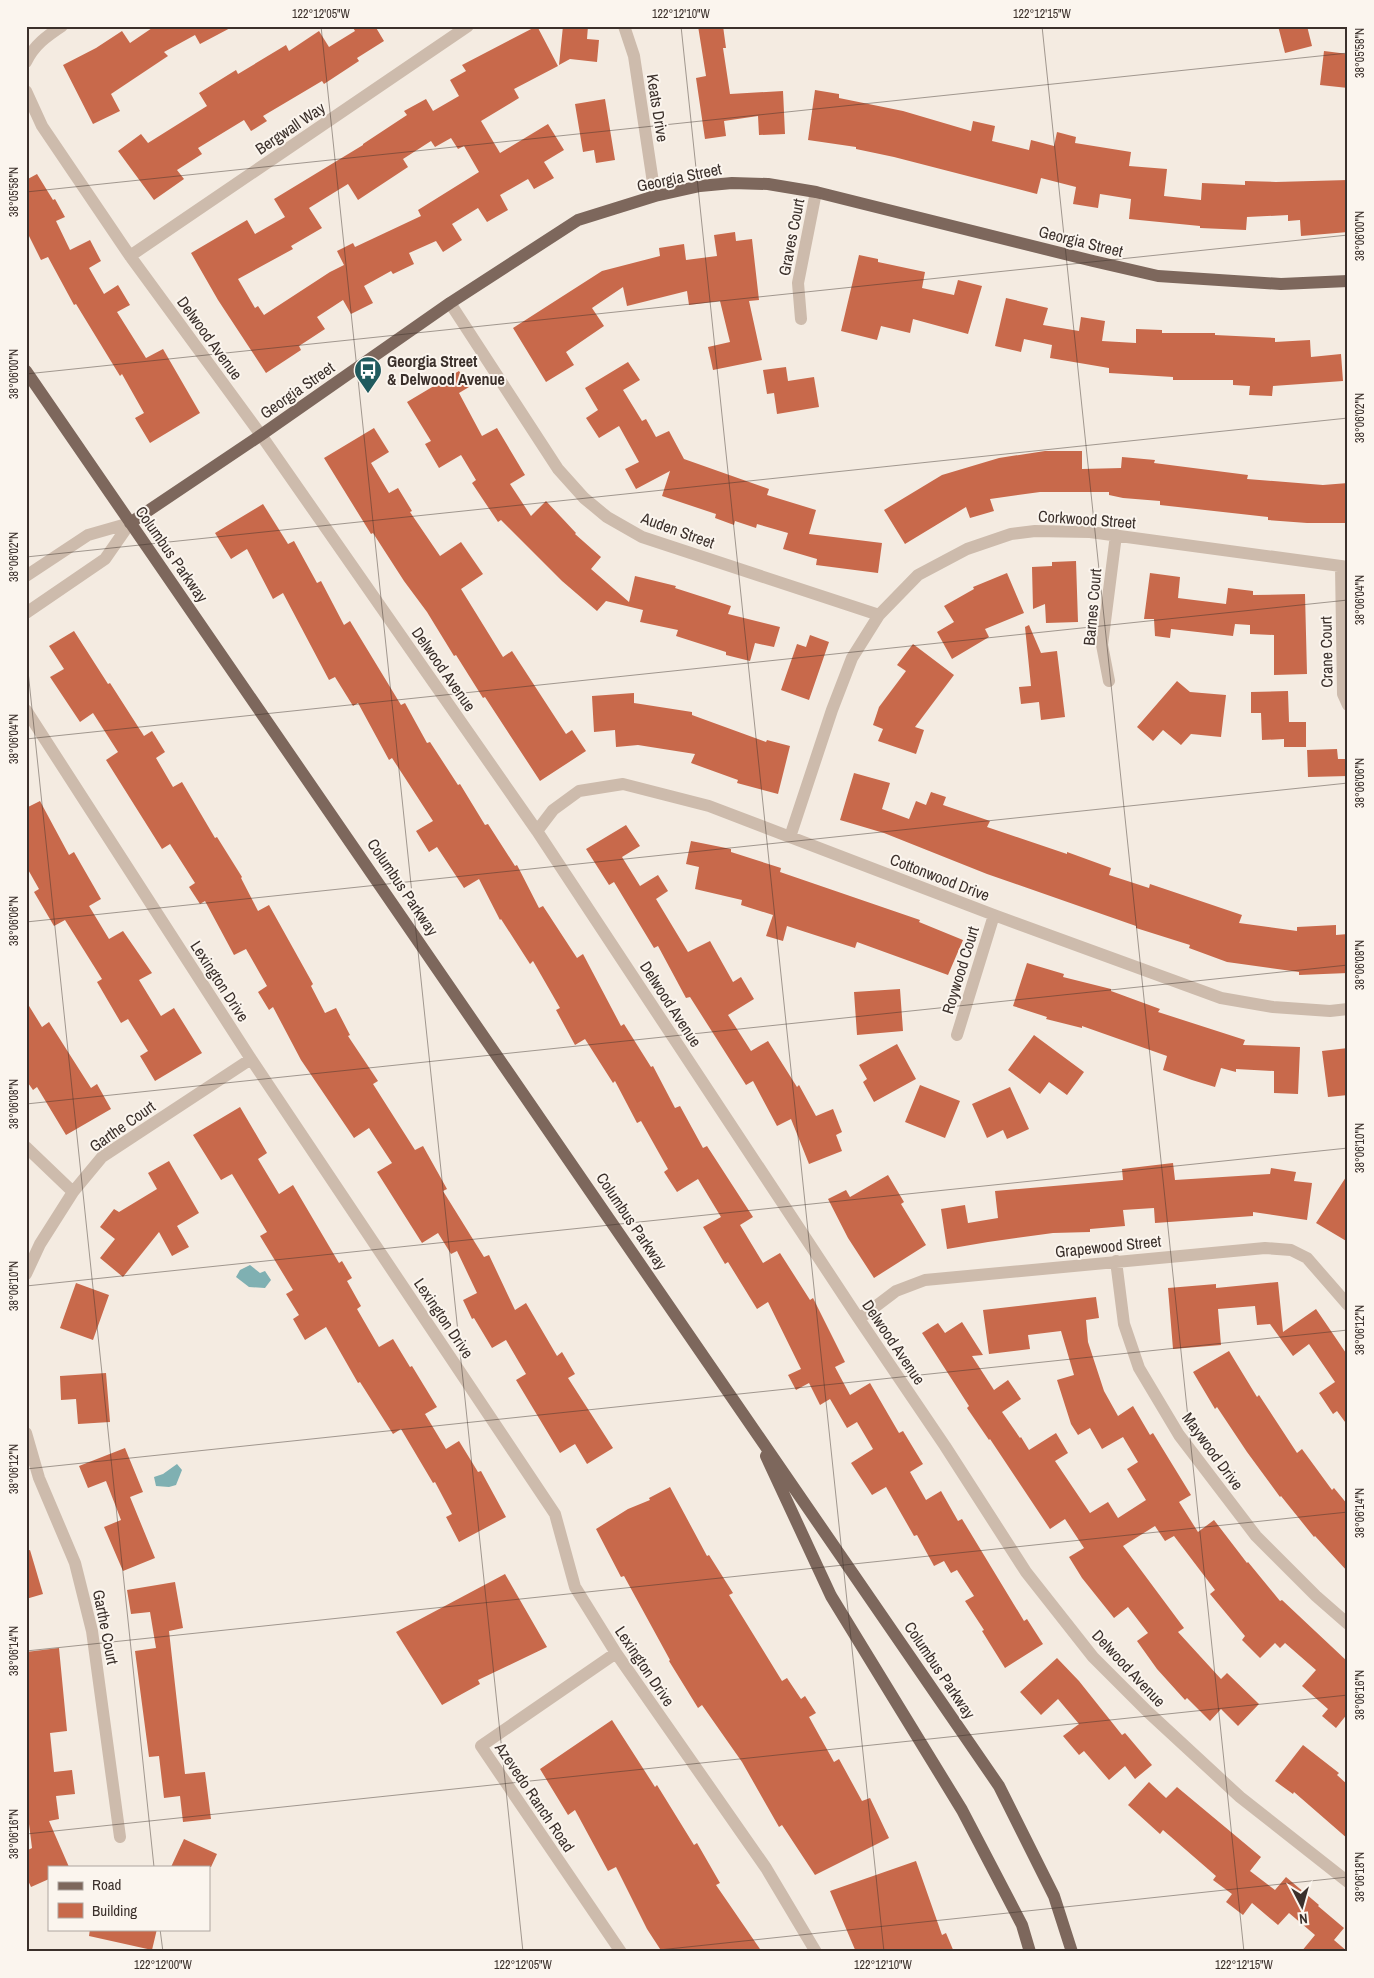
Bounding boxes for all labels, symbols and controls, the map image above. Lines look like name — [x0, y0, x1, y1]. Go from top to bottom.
text: 122°12'05"W — [292, 6, 351, 22]
text: 122°12'10"W — [652, 6, 711, 22]
text: 122°12'15"W — [1013, 6, 1072, 22]
text: 38°05'58"N — [1352, 28, 1368, 78]
street label: Keats Drive — [642, 72, 674, 144]
street label: Bergwall Way — [251, 96, 330, 159]
street label: Georgia Street — [635, 157, 724, 197]
text: 38°05'58"N — [6, 167, 22, 217]
street label: Graves Court — [773, 196, 809, 277]
text: 38°06'00"N — [1352, 211, 1368, 261]
street label: Georgia Street — [1037, 220, 1126, 262]
street label: Delwood Avenue — [172, 292, 248, 384]
text: 38°06'00"N — [6, 349, 22, 399]
place label: Georgia Street & Delwood Avenue — [387, 350, 505, 390]
bus stop icon: Georgia Street & Delwood Avenue — [353, 355, 383, 394]
street label: Georgia Street — [255, 356, 339, 424]
text: 38°06'02"N — [1352, 393, 1368, 443]
street label: Columbus Parkway — [131, 501, 214, 607]
street label: Corkwood Street — [1037, 505, 1137, 533]
street label: Auden Street — [637, 506, 718, 554]
text: 38°06'02"N — [6, 532, 22, 582]
street label: Barnes Court — [1078, 567, 1106, 646]
text: 38°06'04"N — [1352, 575, 1368, 625]
street label: Crane Court — [1314, 616, 1338, 688]
street label: Delwood Avenue — [407, 622, 481, 716]
text: 38°06'04"N — [6, 714, 22, 764]
text: 38°06'06"N — [1352, 758, 1368, 808]
street label: Columbus Parkway — [362, 834, 444, 940]
street label: Cottonwood Drive — [887, 848, 993, 906]
text: 38°06'06"N — [6, 896, 22, 946]
street label: Roywood Court — [936, 923, 984, 1016]
street label: Lexington Drive — [186, 936, 254, 1026]
text: 38°06'08"N — [1352, 940, 1368, 990]
street label: Delwood Avenue — [635, 957, 707, 1051]
text: 38°06'08"N — [6, 1079, 22, 1129]
street label: Garthe Court — [85, 1095, 160, 1157]
text: 38°06'10"N — [1352, 1123, 1368, 1173]
street label: Columbus Parkway — [591, 1168, 673, 1274]
street label: Grapewood Street — [1054, 1229, 1162, 1263]
text: 38°06'10"N — [6, 1261, 22, 1311]
street label: Lexington Drive — [409, 1273, 479, 1363]
street label: Delwood Avenue — [857, 1295, 931, 1389]
text: 38°06'12"N — [1352, 1305, 1368, 1355]
street label: Maywood Drive — [1177, 1408, 1249, 1494]
text: 38°06'12"N — [6, 1444, 22, 1494]
text: 38°06'14"N — [1352, 1488, 1368, 1538]
street label: Garthe Court — [88, 1588, 124, 1667]
street label: Columbus Parkway — [899, 1617, 981, 1723]
street label: Lexington Drive — [610, 1621, 680, 1711]
street label: Delwood Avenue — [1087, 1625, 1171, 1711]
text: 38°06'14"N — [6, 1626, 22, 1676]
text: 38°06'16"N — [1352, 1670, 1368, 1720]
street label: Azevedo Ranch Road — [490, 1737, 580, 1856]
text: 38°06'16"N — [6, 1809, 22, 1859]
text: 38°06'18"N — [1352, 1852, 1368, 1902]
legend — [48, 1866, 210, 1930]
text: Road — [92, 1874, 121, 1895]
north arrow — [1276, 1880, 1326, 1930]
text: Building — [92, 1900, 137, 1921]
text: N — [1298, 1910, 1308, 1928]
text: 122°12'00"W — [134, 1957, 193, 1973]
text: 122°12'05"W — [494, 1957, 553, 1973]
text: 122°12'10"W — [854, 1957, 913, 1973]
text: 122°12'15"W — [1215, 1957, 1274, 1973]

